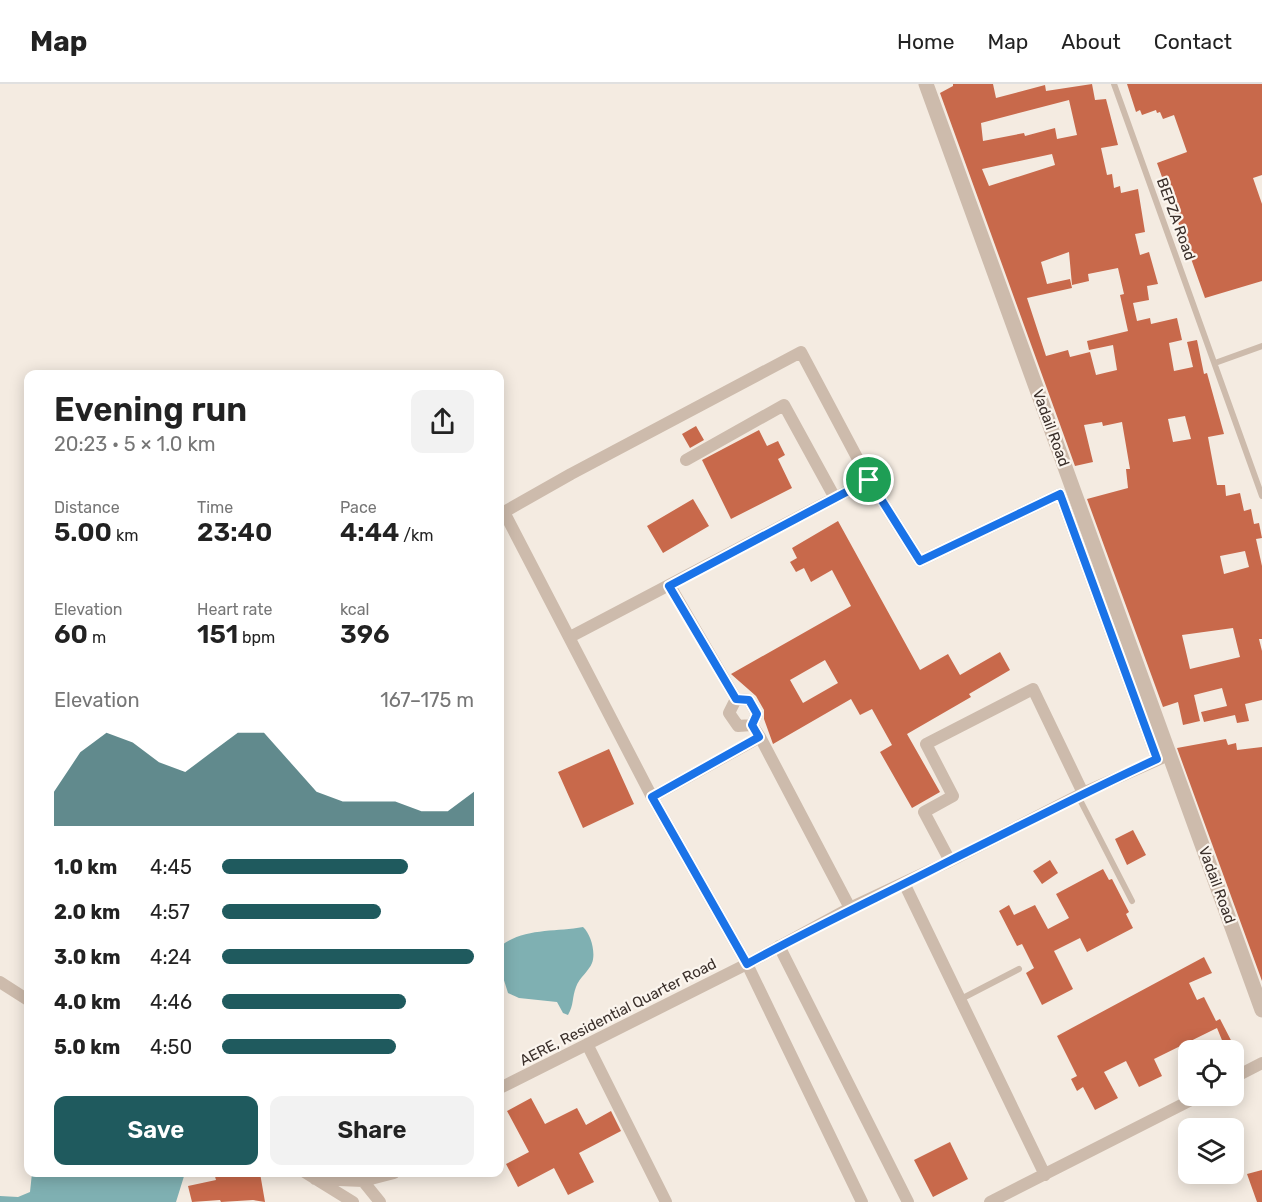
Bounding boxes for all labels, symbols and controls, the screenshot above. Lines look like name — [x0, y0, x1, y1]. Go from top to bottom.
text: Map — [30, 25, 87, 58]
text: Home — [897, 29, 954, 54]
text: Map — [987, 29, 1028, 54]
text: About — [1061, 29, 1121, 54]
text: Contact — [1154, 29, 1232, 54]
street label: BEPZA Road — [1153, 175, 1199, 263]
street label: Vadail Road — [1029, 387, 1073, 469]
text: Evening run — [54, 390, 247, 429]
button: share — [411, 390, 474, 453]
text: 20:23 · 5 × 1.0 km — [54, 432, 216, 456]
pin — [843, 454, 894, 505]
icon: arrive — [852, 463, 885, 496]
text: Distance — [54, 498, 120, 517]
text: Time — [197, 498, 233, 517]
text: Pace — [340, 498, 377, 517]
text: 5.00 — [54, 517, 112, 548]
text: 23:40 — [197, 517, 272, 548]
text: 4:44 — [340, 517, 399, 548]
text: km — [112, 526, 138, 545]
text: /km — [399, 526, 434, 545]
text: Elevation — [54, 600, 123, 619]
text: Heart rate — [197, 600, 272, 619]
text: kcal — [340, 600, 369, 619]
text: 60 — [54, 619, 88, 650]
text: 151 — [197, 619, 238, 650]
text: 396 — [340, 619, 390, 650]
text: m — [88, 628, 106, 647]
text: bpm — [238, 628, 275, 647]
text: Elevation — [54, 688, 140, 712]
text: 167–175 m — [380, 688, 474, 712]
street label: Vadail Road — [1195, 844, 1239, 926]
text: 1.0 km — [54, 855, 117, 879]
text: 4:45 — [150, 855, 192, 879]
text: 2.0 km — [54, 900, 120, 924]
text: 4:57 — [150, 900, 190, 924]
text: 3.0 km — [54, 945, 121, 969]
text: 4:24 — [150, 945, 192, 969]
street label: AERE, Residential Quarter Road — [517, 954, 719, 1070]
text: 4.0 km — [54, 990, 121, 1014]
text: 4:46 — [150, 990, 192, 1014]
text: 5.0 km — [54, 1035, 120, 1059]
text: 4:50 — [150, 1035, 192, 1059]
map controls — [1178, 1040, 1244, 1184]
button: locate — [1178, 1040, 1244, 1106]
button: Save — [54, 1096, 258, 1165]
button: Share — [270, 1096, 474, 1165]
button: layers — [1178, 1118, 1244, 1184]

